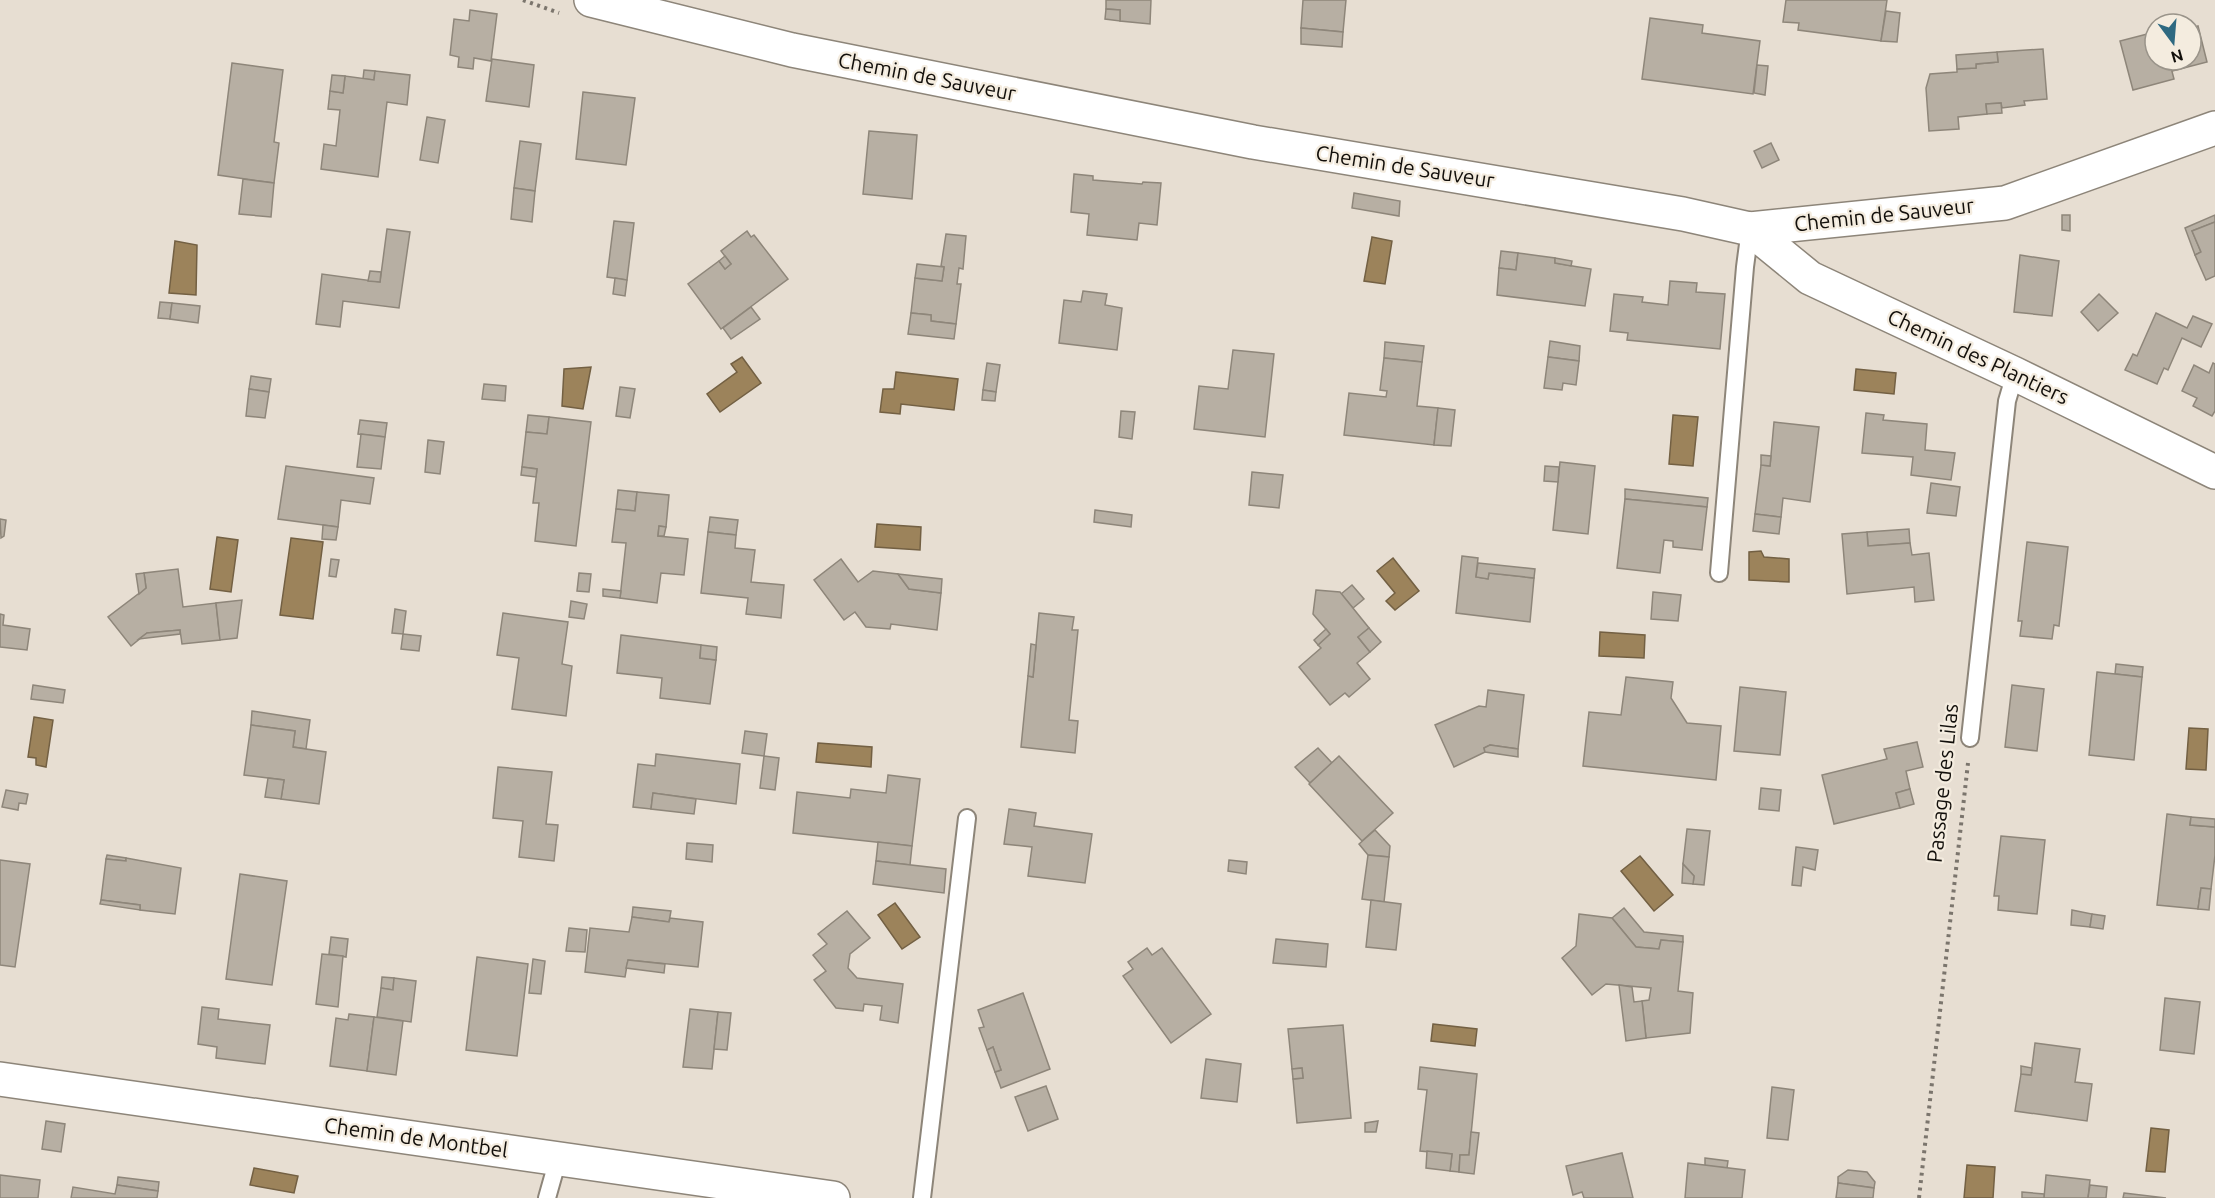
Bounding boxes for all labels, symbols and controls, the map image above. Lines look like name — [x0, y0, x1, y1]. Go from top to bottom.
north arrow — [2143, 12, 2203, 72]
text: N — [2169, 46, 2185, 67]
street label: Chemin de Sauveur — [836, 47, 1018, 105]
street label: Chemin de Sauveur — [1314, 140, 1496, 192]
street label: Chemin de Sauveur — [1793, 193, 1975, 235]
street label: Chemin des Plantiers — [1884, 304, 2073, 409]
street label: Passage des Lilas — [1922, 702, 1962, 864]
street label: Chemin de Montbel — [323, 1112, 510, 1162]

